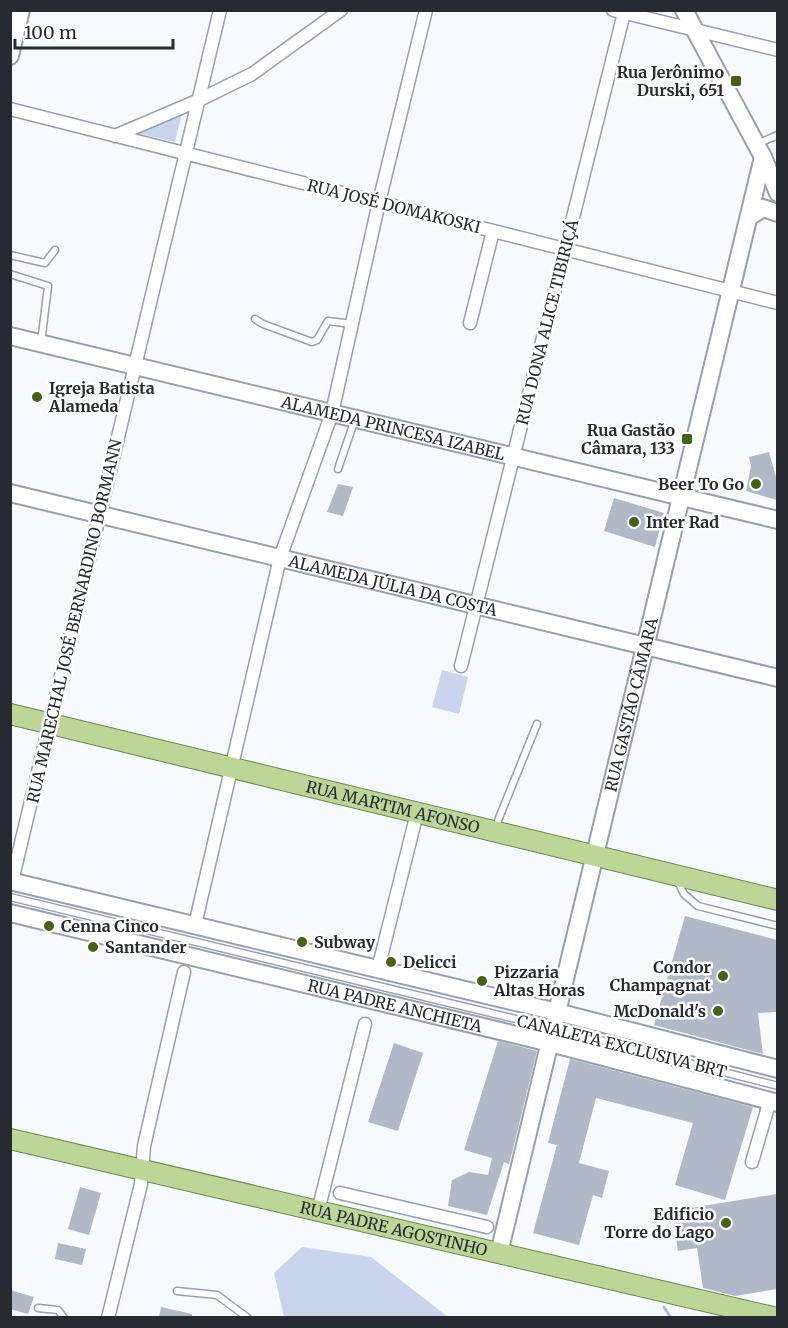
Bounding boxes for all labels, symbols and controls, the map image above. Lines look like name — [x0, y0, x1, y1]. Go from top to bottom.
scale bar — [15, 12, 172, 50]
text: 100 m — [24, 21, 77, 44]
place label: Rua Jerônimo Durski, 651 — [617, 62, 725, 101]
marker: Rua Jerônimo Durski, 651 — [729, 74, 743, 88]
street label: RUA JOSÉ DOMAKOSKI — [305, 175, 483, 237]
street label: RUA DONA ALICE TIBIRIÇÁ — [512, 216, 582, 427]
place label: Igreja Batista Alameda — [48, 378, 155, 416]
marker: Igreja Batista Alameda — [30, 390, 44, 404]
street label: ALAMEDA PRINCESA IZABEL — [278, 391, 507, 464]
place label: Rua Gastão Câmara, 133 — [581, 420, 675, 459]
marker: Rua Gastão Câmara, 133 — [680, 432, 694, 446]
street label: RUA MARECHAL JOSÉ BERNARDINO BORMANN — [22, 437, 126, 805]
place label: Beer To Go — [658, 474, 744, 494]
marker: Beer To Go — [749, 477, 763, 491]
place label: Inter Rad — [646, 512, 719, 532]
marker: Inter Rad — [627, 515, 641, 529]
street label: ALAMEDA JÚLIA DA COSTA — [286, 550, 500, 620]
street label: RUA GASTÃO CÂMARA — [600, 615, 662, 794]
street label: RUA MARTIM AFONSO — [304, 776, 482, 837]
place label: Cenna Cinco — [61, 916, 159, 936]
marker: Cenna Cinco — [42, 919, 56, 933]
place label: Subway — [314, 932, 376, 952]
marker: Subway — [295, 935, 309, 949]
place label: Santander — [105, 937, 187, 957]
marker: Santander — [86, 940, 100, 954]
place label: Delicci — [403, 952, 457, 972]
marker: Delicci — [384, 955, 398, 969]
place label: Condor Champagnat — [610, 957, 712, 995]
place label: Pizzaria Altas Horas — [493, 962, 585, 1000]
marker: Condor Champagnat — [716, 969, 730, 983]
marker: Pizzaria Altas Horas — [475, 974, 489, 988]
street label: RUA PADRE ANCHIETA — [306, 975, 485, 1037]
place label: McDonald's — [613, 1001, 706, 1021]
marker: McDonald's — [711, 1004, 725, 1018]
street label: CANALETA EXCLUSIVA BRT — [515, 1010, 729, 1082]
street label: RUA PADRE AGOSTINHO — [298, 1197, 490, 1260]
place label: Edificio Torre do Lago — [604, 1204, 714, 1242]
marker: Edificio Torre do Lago — [719, 1216, 733, 1230]

